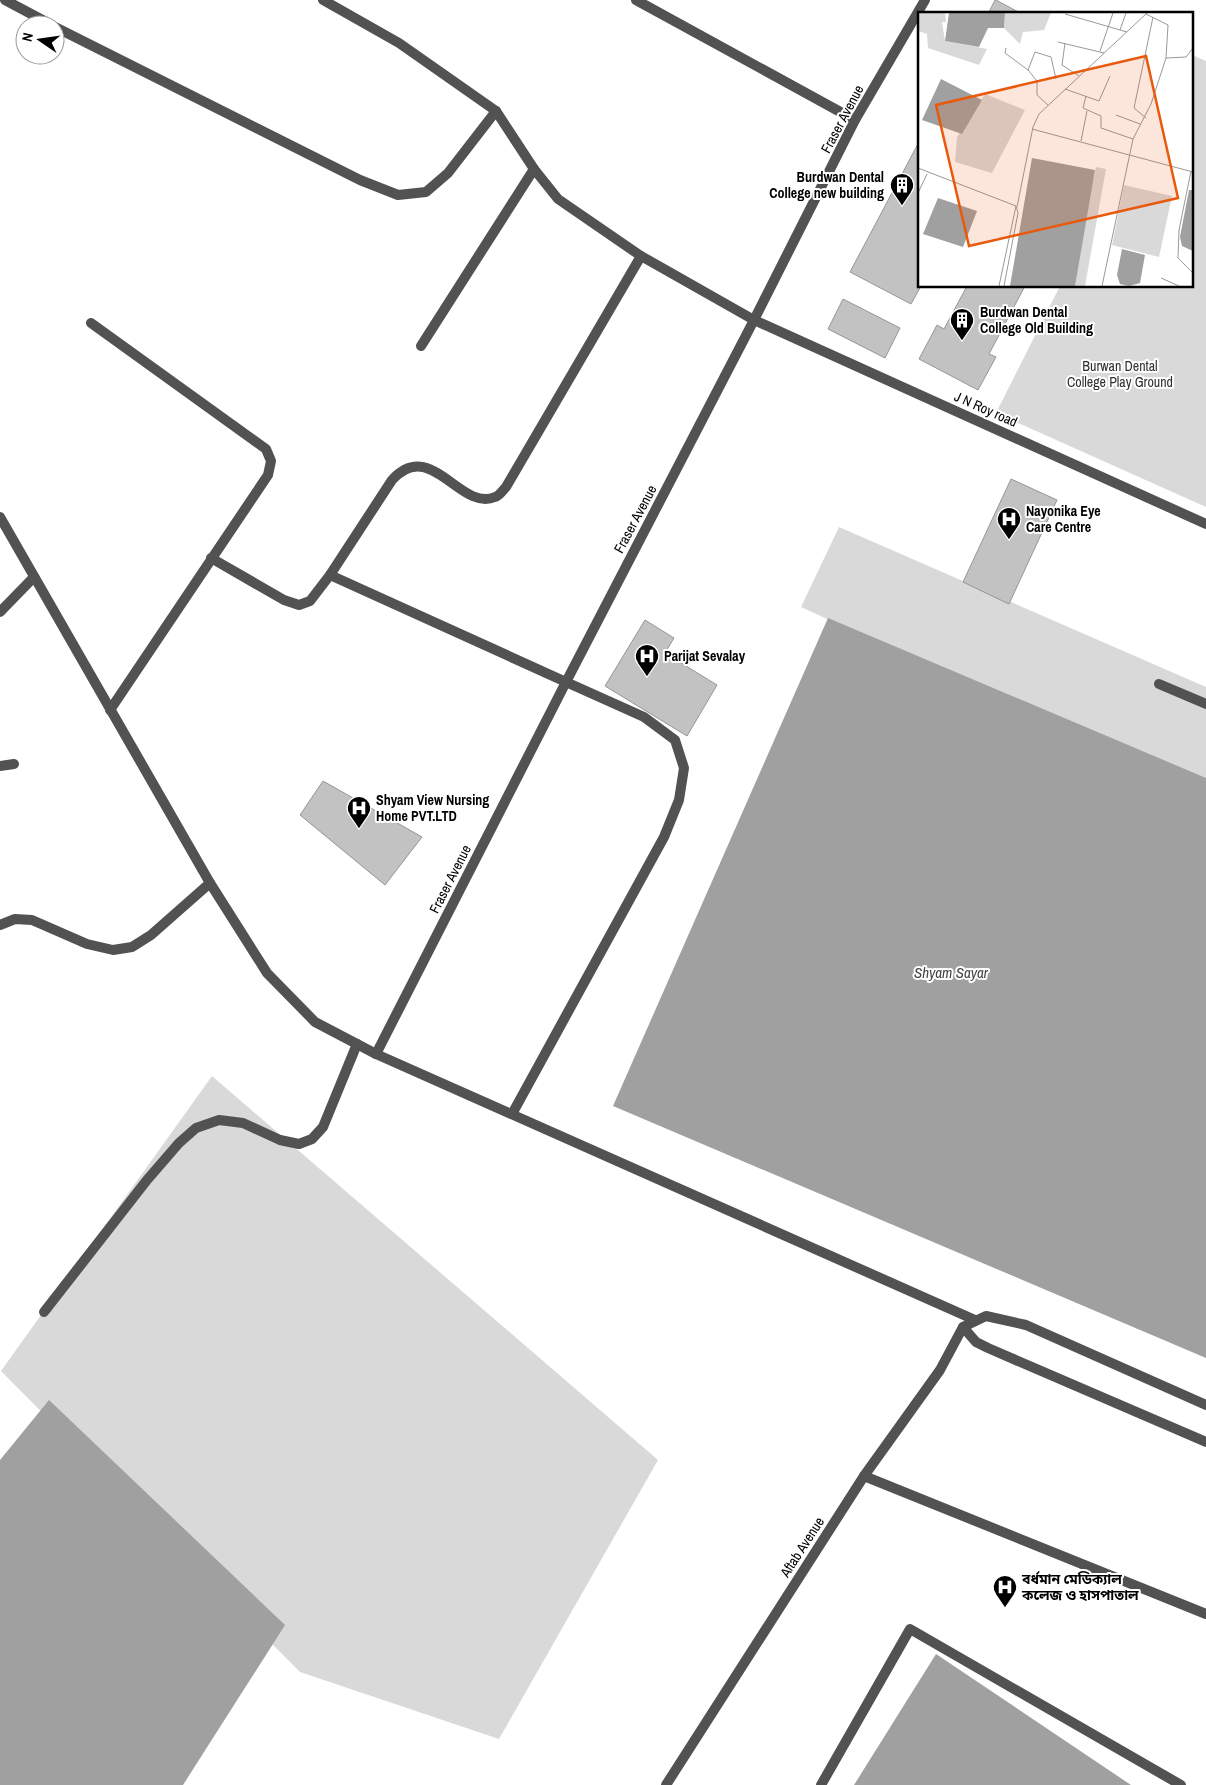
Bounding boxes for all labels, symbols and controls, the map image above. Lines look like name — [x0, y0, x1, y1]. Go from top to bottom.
inset map — [918, 12, 1194, 288]
north arrow — [15, 15, 65, 65]
text: N — [18, 31, 37, 43]
street label: Fraser Avenue — [817, 82, 867, 156]
place label: Burdwan Dental College new building — [769, 168, 884, 202]
building icon: Burdwan Dental College new building — [889, 172, 915, 206]
place label: Burdwan Dental College Old Building — [980, 303, 1093, 337]
building icon: Burdwan Dental College Old Building — [949, 307, 975, 341]
park label: Burwan Dental College Play Ground — [1067, 357, 1173, 391]
street label: J N Roy road — [952, 387, 1020, 431]
street label: Fraser Avenue — [610, 482, 660, 556]
place label: Nayonika Eye Care Centre — [1026, 502, 1101, 536]
hospital icon: Nayonika Eye Care Centre — [996, 506, 1022, 540]
hospital icon: Parijat Sevalay — [634, 643, 660, 677]
place label: Parijat Sevalay — [664, 647, 746, 665]
place label: Shyam View Nursing Home PVT.LTD — [376, 791, 489, 825]
hospital icon: Shyam View Nursing Home PVT.LTD — [346, 795, 372, 829]
street label: Fraser Avenue — [425, 842, 475, 916]
water label: Shyam Sayar — [914, 962, 989, 983]
street label: Aftab Avenue — [775, 1514, 828, 1581]
place label: বর্ধমান মেডিক্যাল কলেজ ও হাসপাতাল — [1021, 1570, 1139, 1604]
hospital icon: বর্ধমান মেডিক্যাল কলেজ ও হাসপাতাল — [992, 1574, 1018, 1608]

